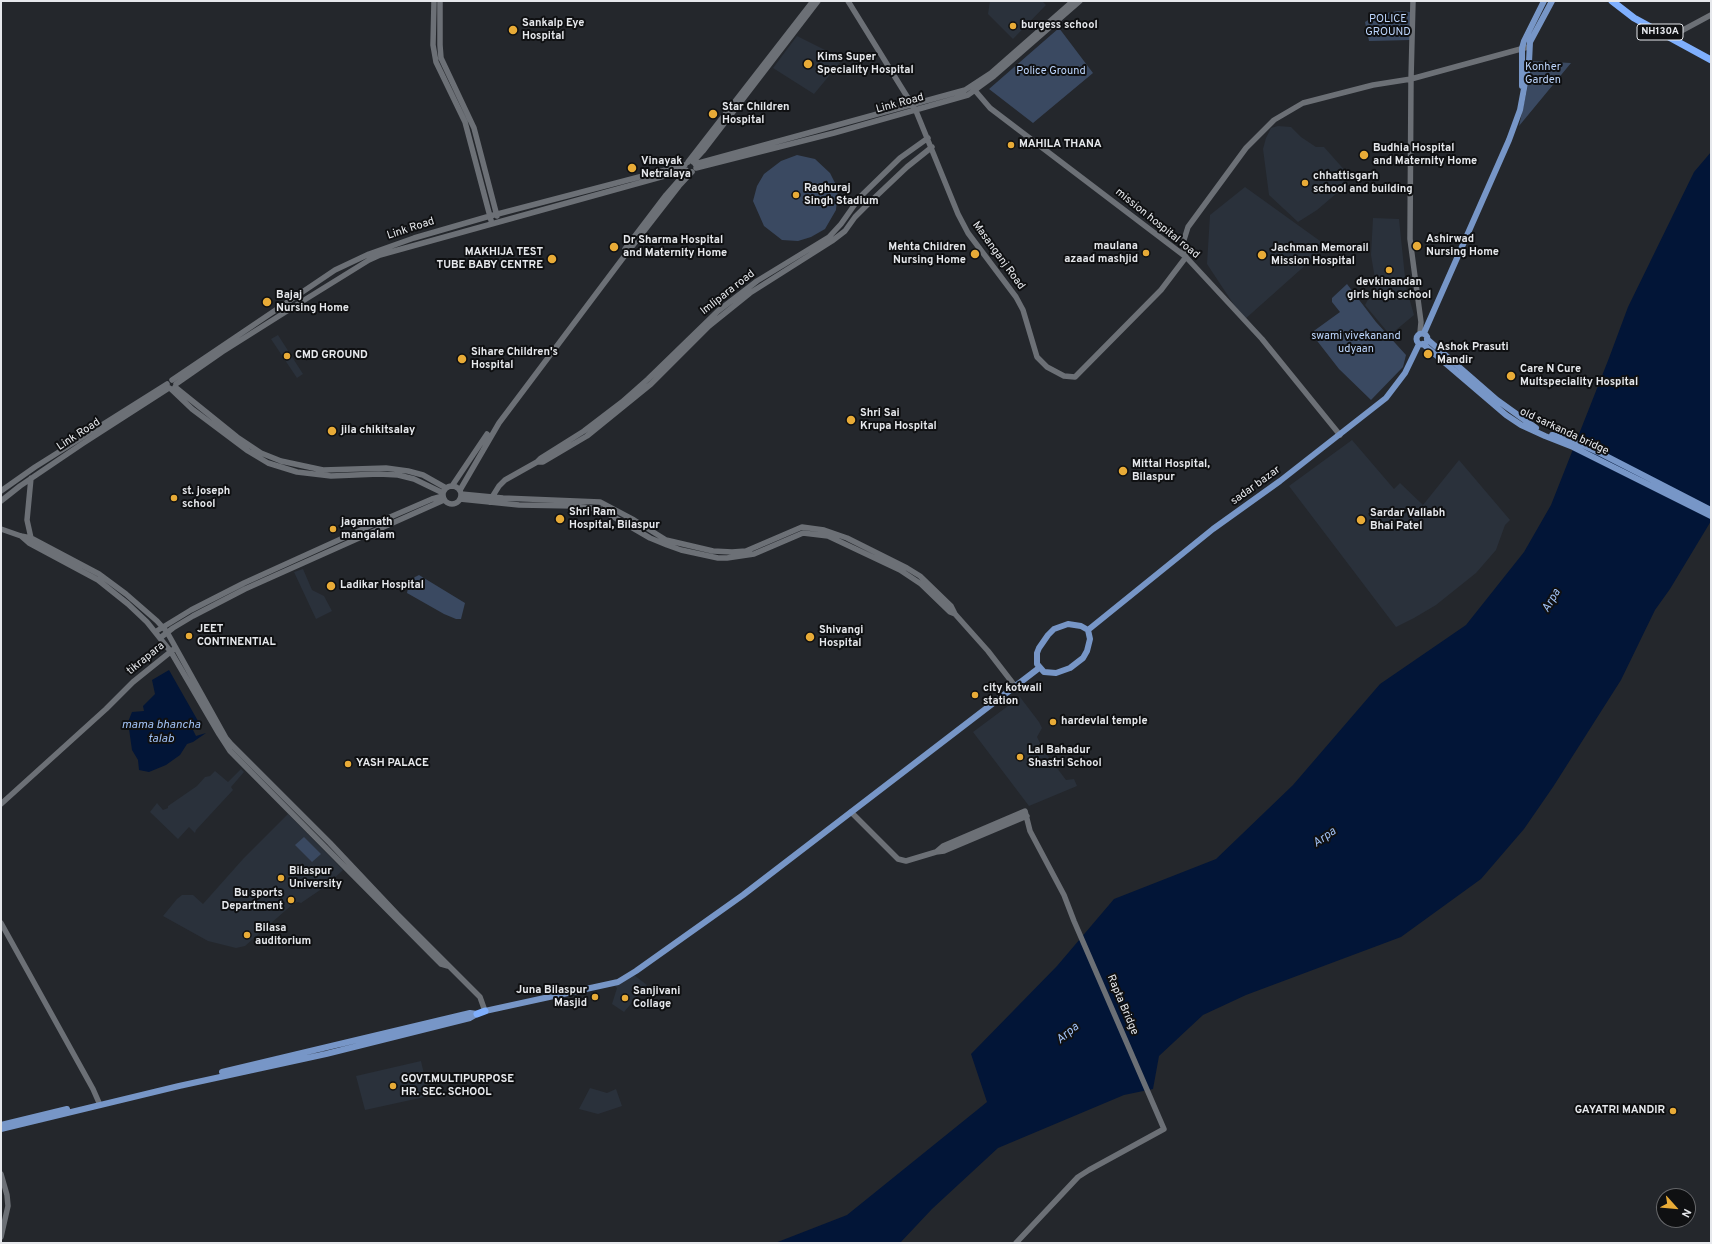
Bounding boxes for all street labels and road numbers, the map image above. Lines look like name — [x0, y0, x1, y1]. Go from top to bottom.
road number: NH130A — [1637, 24, 1683, 40]
street label: Link Road — [875, 91, 925, 117]
street label: mission hospital road — [1112, 186, 1202, 262]
street label: Link Road — [386, 215, 436, 243]
street label: Masanganj Road — [969, 219, 1027, 293]
street label: Imlipara road — [698, 268, 758, 318]
street label: old sarkanda bridge — [1517, 406, 1611, 458]
street label: Link Road — [55, 416, 103, 454]
street label: sadar bazar — [1229, 464, 1283, 508]
street label: tikrapara — [124, 640, 168, 678]
street label: Rapta Bridge — [1103, 973, 1141, 1037]

